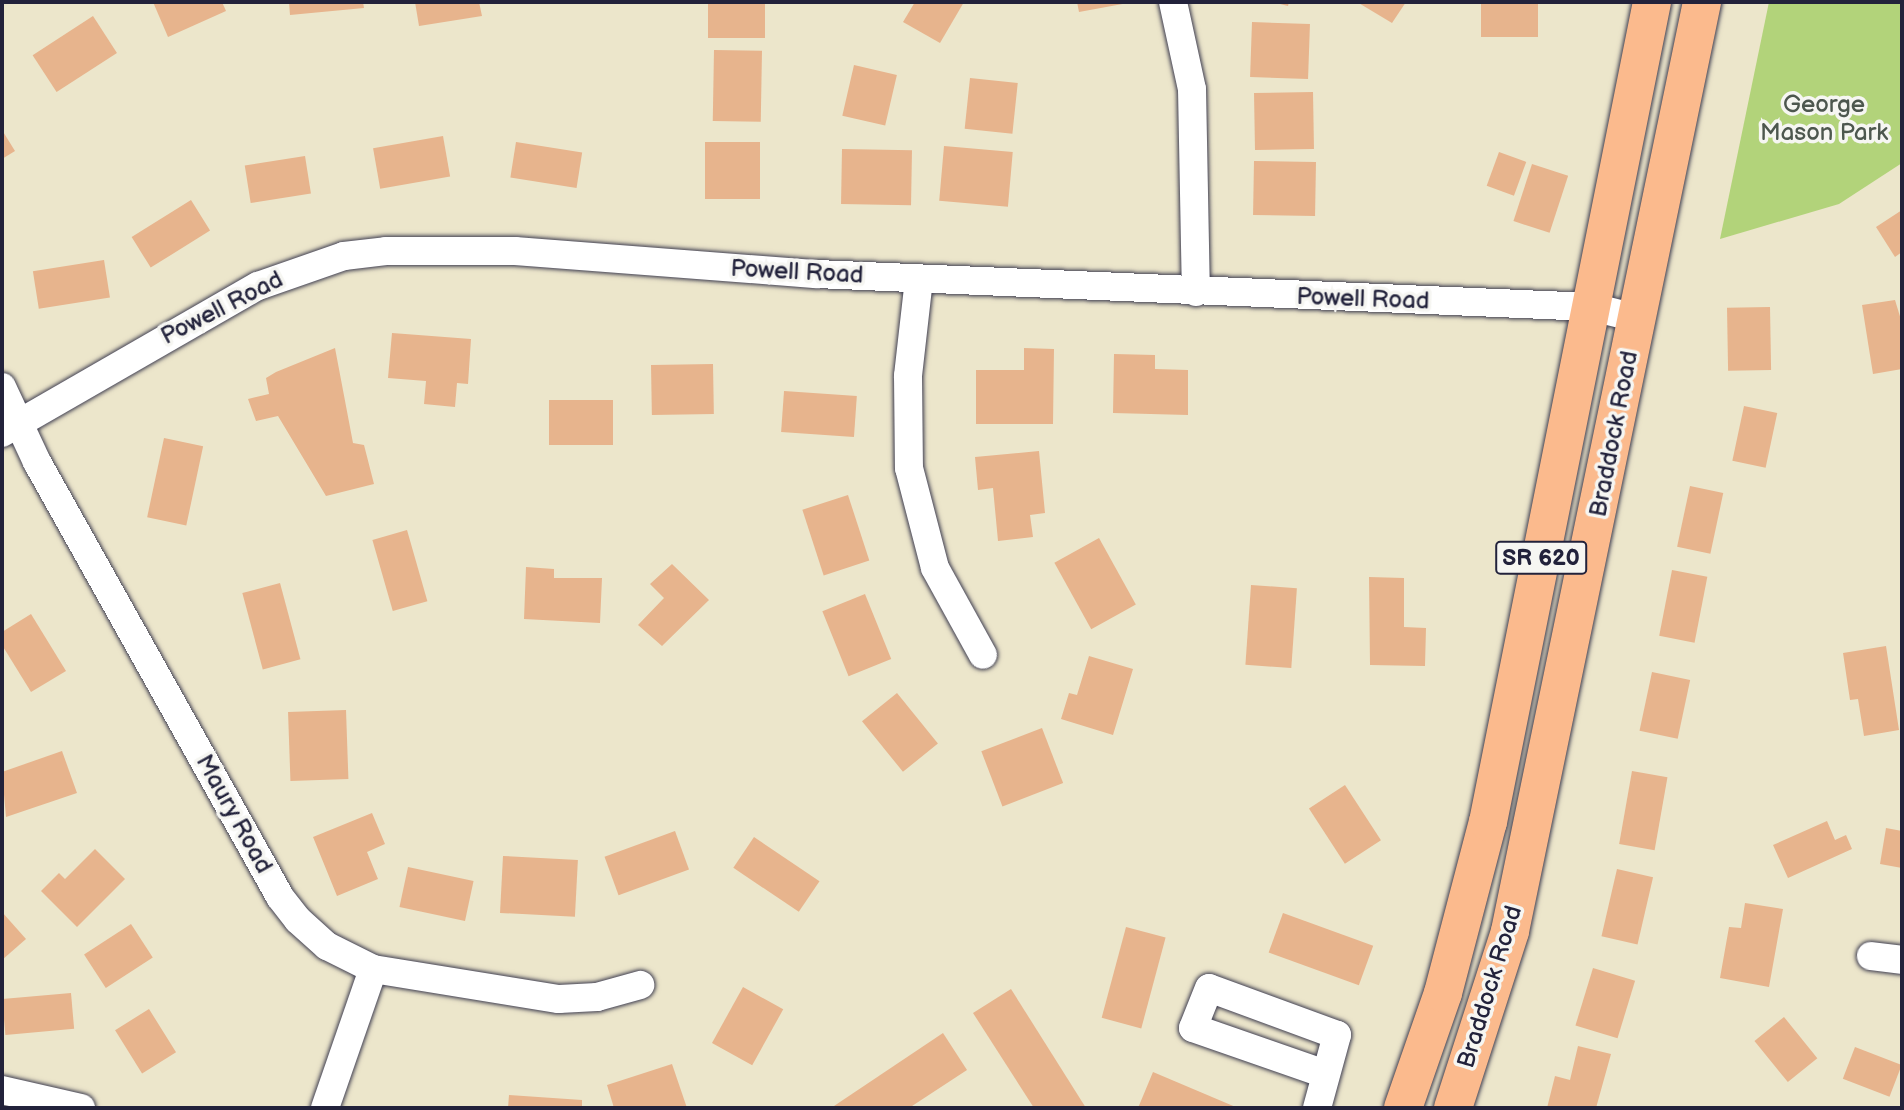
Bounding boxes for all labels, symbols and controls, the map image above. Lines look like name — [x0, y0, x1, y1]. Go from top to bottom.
park label: George Mason Park — [1760, 91, 1888, 147]
street label: Powell Road — [730, 254, 864, 290]
street label: Powell Road — [156, 265, 288, 351]
street label: Powell Road — [1296, 282, 1430, 316]
street label: Braddock Road — [1584, 349, 1644, 519]
road number: SR 620 — [1494, 538, 1588, 578]
street label: Maury Road — [189, 749, 279, 879]
street label: Braddock Road — [1452, 902, 1528, 1072]

